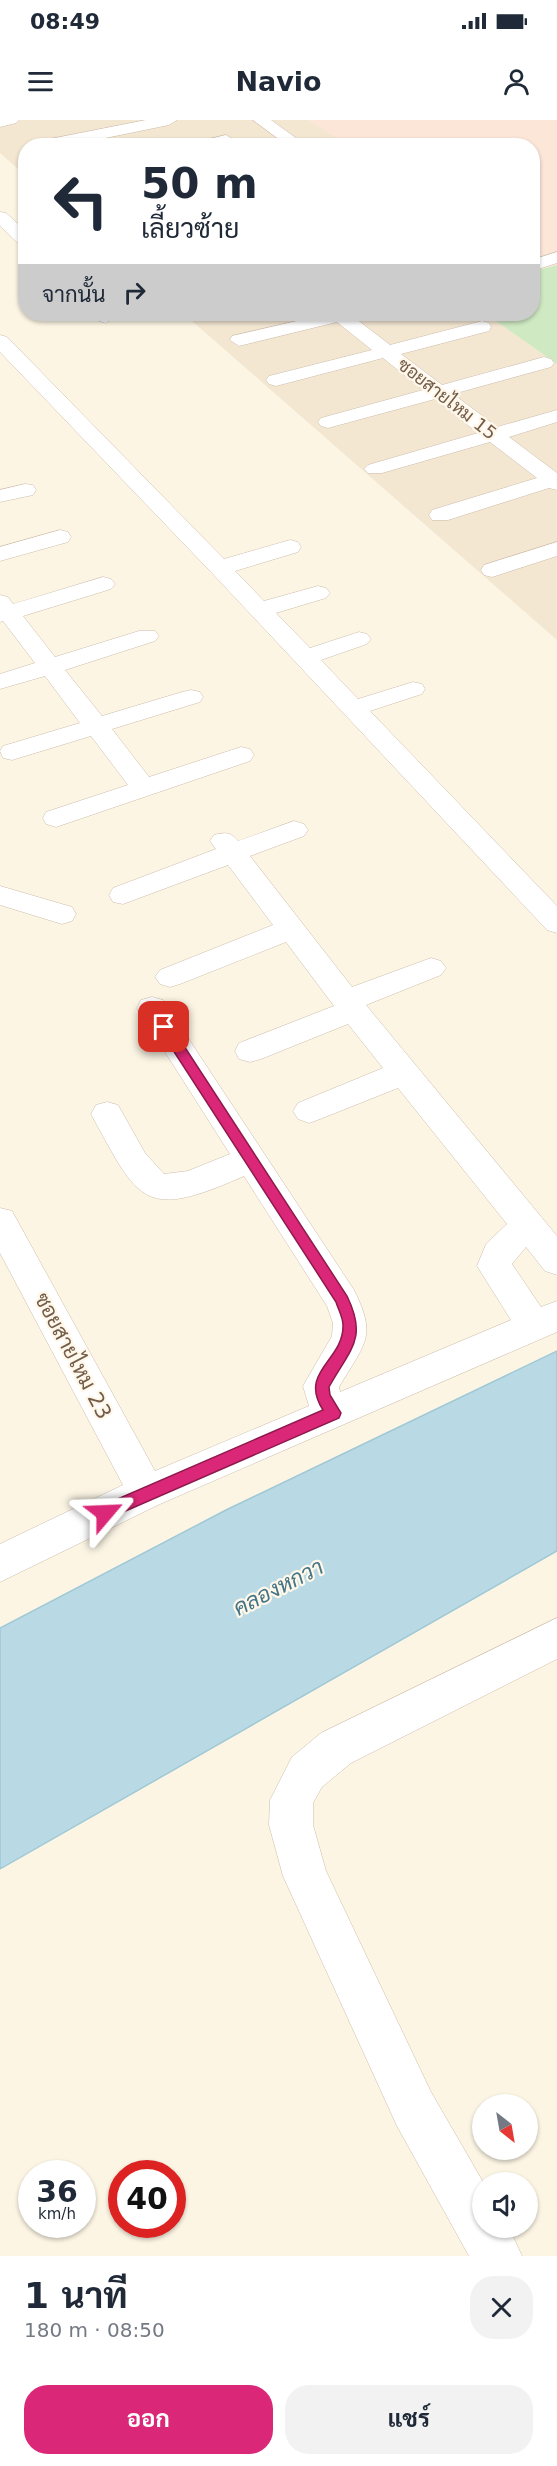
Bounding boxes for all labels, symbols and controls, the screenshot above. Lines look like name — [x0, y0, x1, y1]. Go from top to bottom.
text: 08:49 — [30, 9, 100, 34]
icon: menu — [24, 65, 57, 98]
icon: person — [500, 65, 533, 98]
text: Navio — [235, 66, 322, 97]
text: 50 m — [141, 159, 258, 208]
icon: left — [42, 162, 120, 240]
text: เลี้ยวซ้าย — [141, 213, 239, 244]
icon: right — [118, 276, 151, 309]
text: จากนั้น — [42, 282, 106, 307]
street label: ซอยสายไหม 15 — [394, 352, 502, 444]
pin — [138, 1001, 189, 1052]
icon: arrive — [147, 1010, 180, 1043]
street label: ซอยสายไหม 23 — [30, 1288, 117, 1423]
position arrow — [73, 1481, 137, 1545]
water label: คลองหกวา — [229, 1554, 327, 1621]
north arrow — [472, 2094, 538, 2160]
map controls — [472, 2094, 538, 2238]
speed limit sign: 40 — [108, 2160, 186, 2238]
button: sound — [472, 2172, 538, 2238]
text: 36 — [36, 2174, 78, 2209]
text: km/h — [38, 2205, 76, 2223]
text: 1 นาที — [24, 2275, 128, 2316]
button: close — [470, 2276, 533, 2339]
text: 180 m · 08:50 — [24, 2318, 165, 2342]
button: ออก — [24, 2385, 273, 2454]
button: แชร์ — [285, 2385, 533, 2454]

